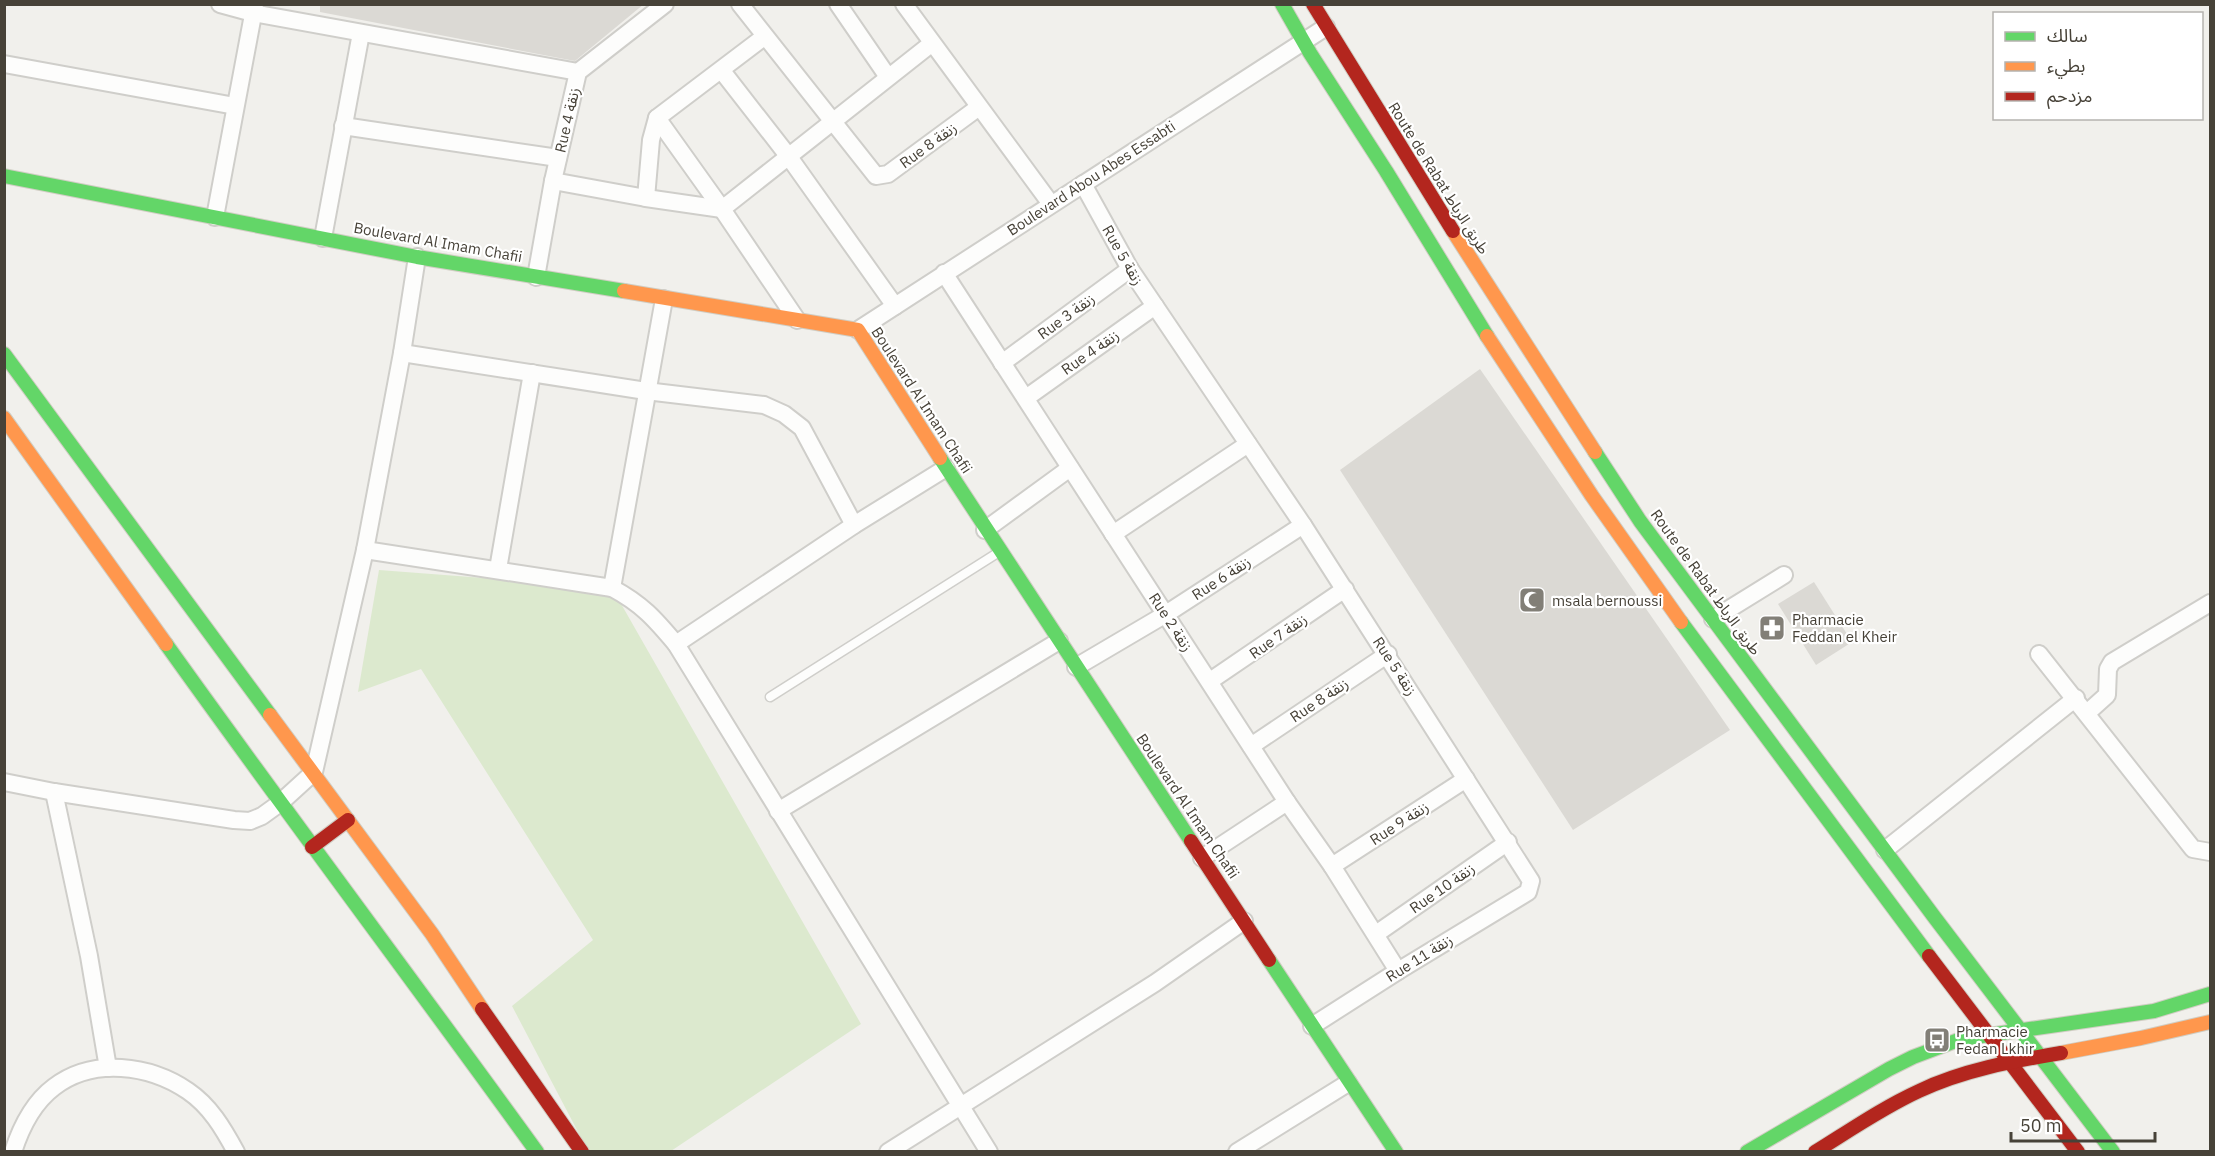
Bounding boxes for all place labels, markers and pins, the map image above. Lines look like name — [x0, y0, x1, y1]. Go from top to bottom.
mosque icon: msala bernoussi — [1517, 585, 1547, 615]
place label: msala bernoussi — [1552, 591, 1662, 610]
place label: Pharmacie Feddan el Kheir — [1792, 610, 1898, 646]
pharmacy icon: Pharmacie Feddan el Kheir — [1757, 613, 1787, 643]
place label: Pharmacie Fedan Lkhir — [1956, 1022, 2035, 1058]
bus stop icon: Pharmacie Fedan Lkhir — [1922, 1025, 1952, 1055]

